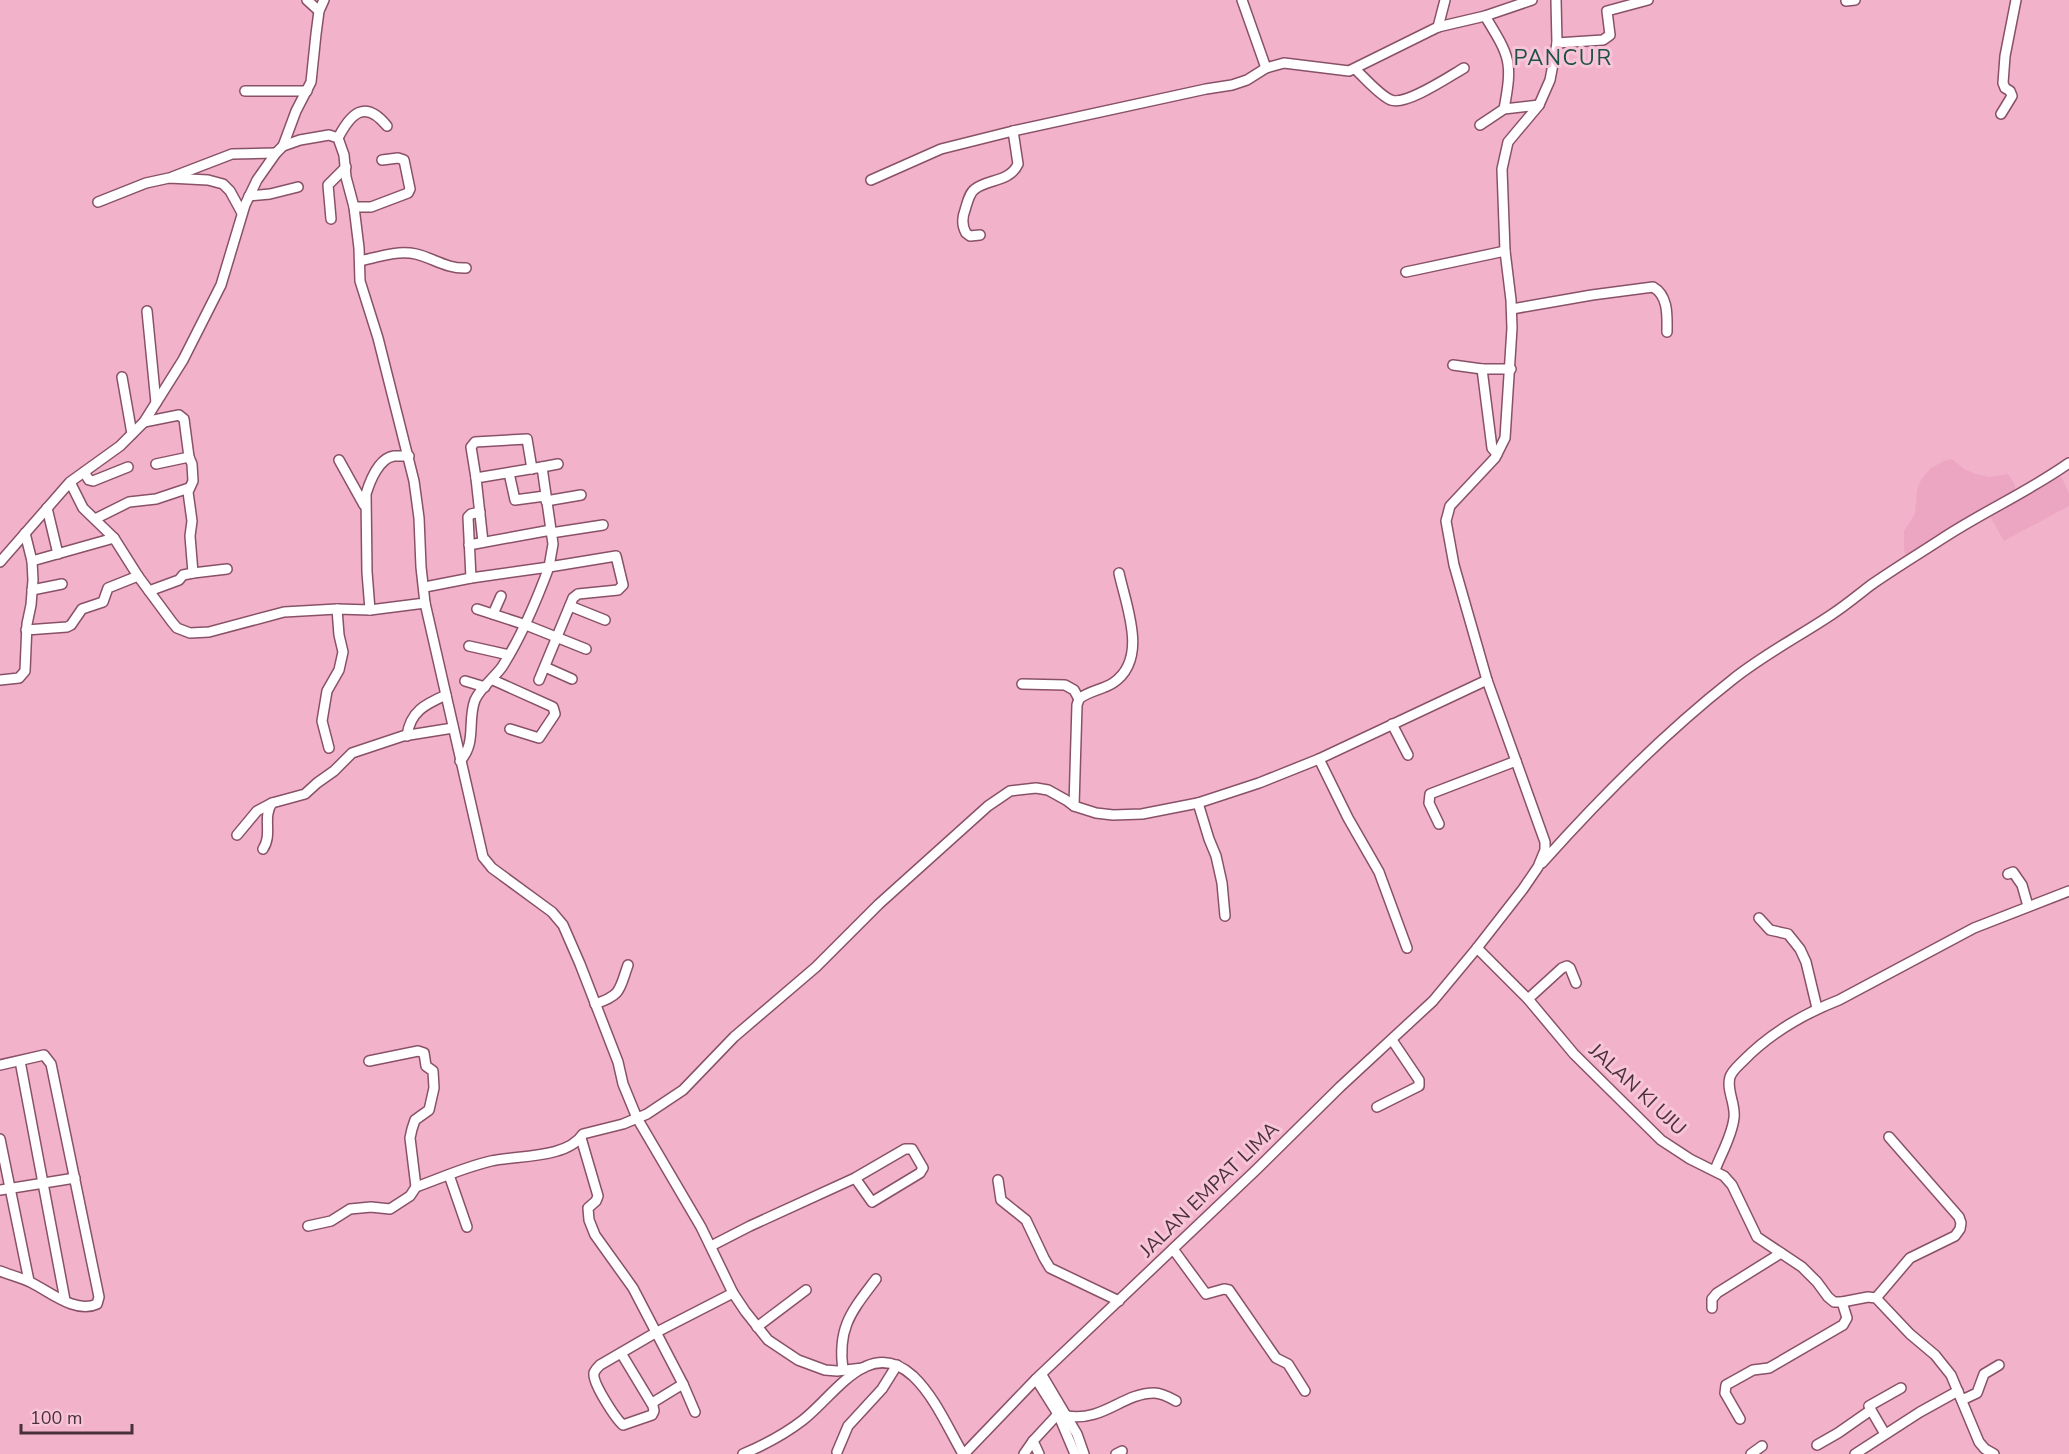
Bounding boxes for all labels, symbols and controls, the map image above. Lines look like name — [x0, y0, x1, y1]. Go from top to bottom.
district label: PANCUR — [1513, 43, 1613, 73]
street label: JALAN KI UJU — [1582, 1037, 1692, 1141]
street label: JALAN EMPAT LIMA — [1133, 1115, 1285, 1264]
scale bar — [21, 1397, 132, 1435]
text: 100 m — [30, 1406, 82, 1430]

